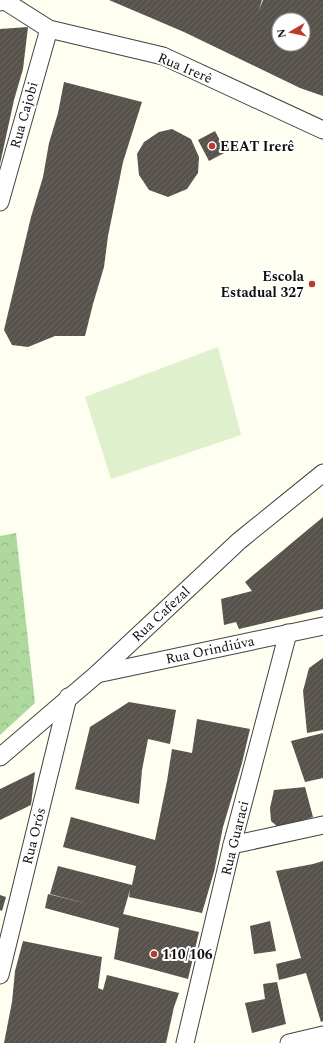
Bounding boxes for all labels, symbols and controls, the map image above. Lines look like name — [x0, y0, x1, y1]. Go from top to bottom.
north arrow — [271, 12, 311, 52]
text: N — [273, 28, 291, 39]
street label: Rua Irerê — [154, 47, 216, 89]
street label: Rua Cajobi — [4, 79, 44, 151]
place label: EEAT Irerê — [220, 136, 294, 157]
marker: EEAT Irerê — [207, 141, 217, 151]
place label: Escola Estadual 327 — [221, 266, 305, 303]
marker: Escola Estadual 327 — [307, 279, 317, 289]
street label: Rua Cafezal — [127, 581, 195, 647]
street label: Rua Orindiúva — [164, 630, 257, 670]
street label: Rua Guaraci — [216, 798, 254, 878]
street label: Rua Orós — [17, 805, 51, 867]
place label: 110/106 — [162, 944, 213, 965]
marker: 110/106 — [149, 949, 159, 959]

